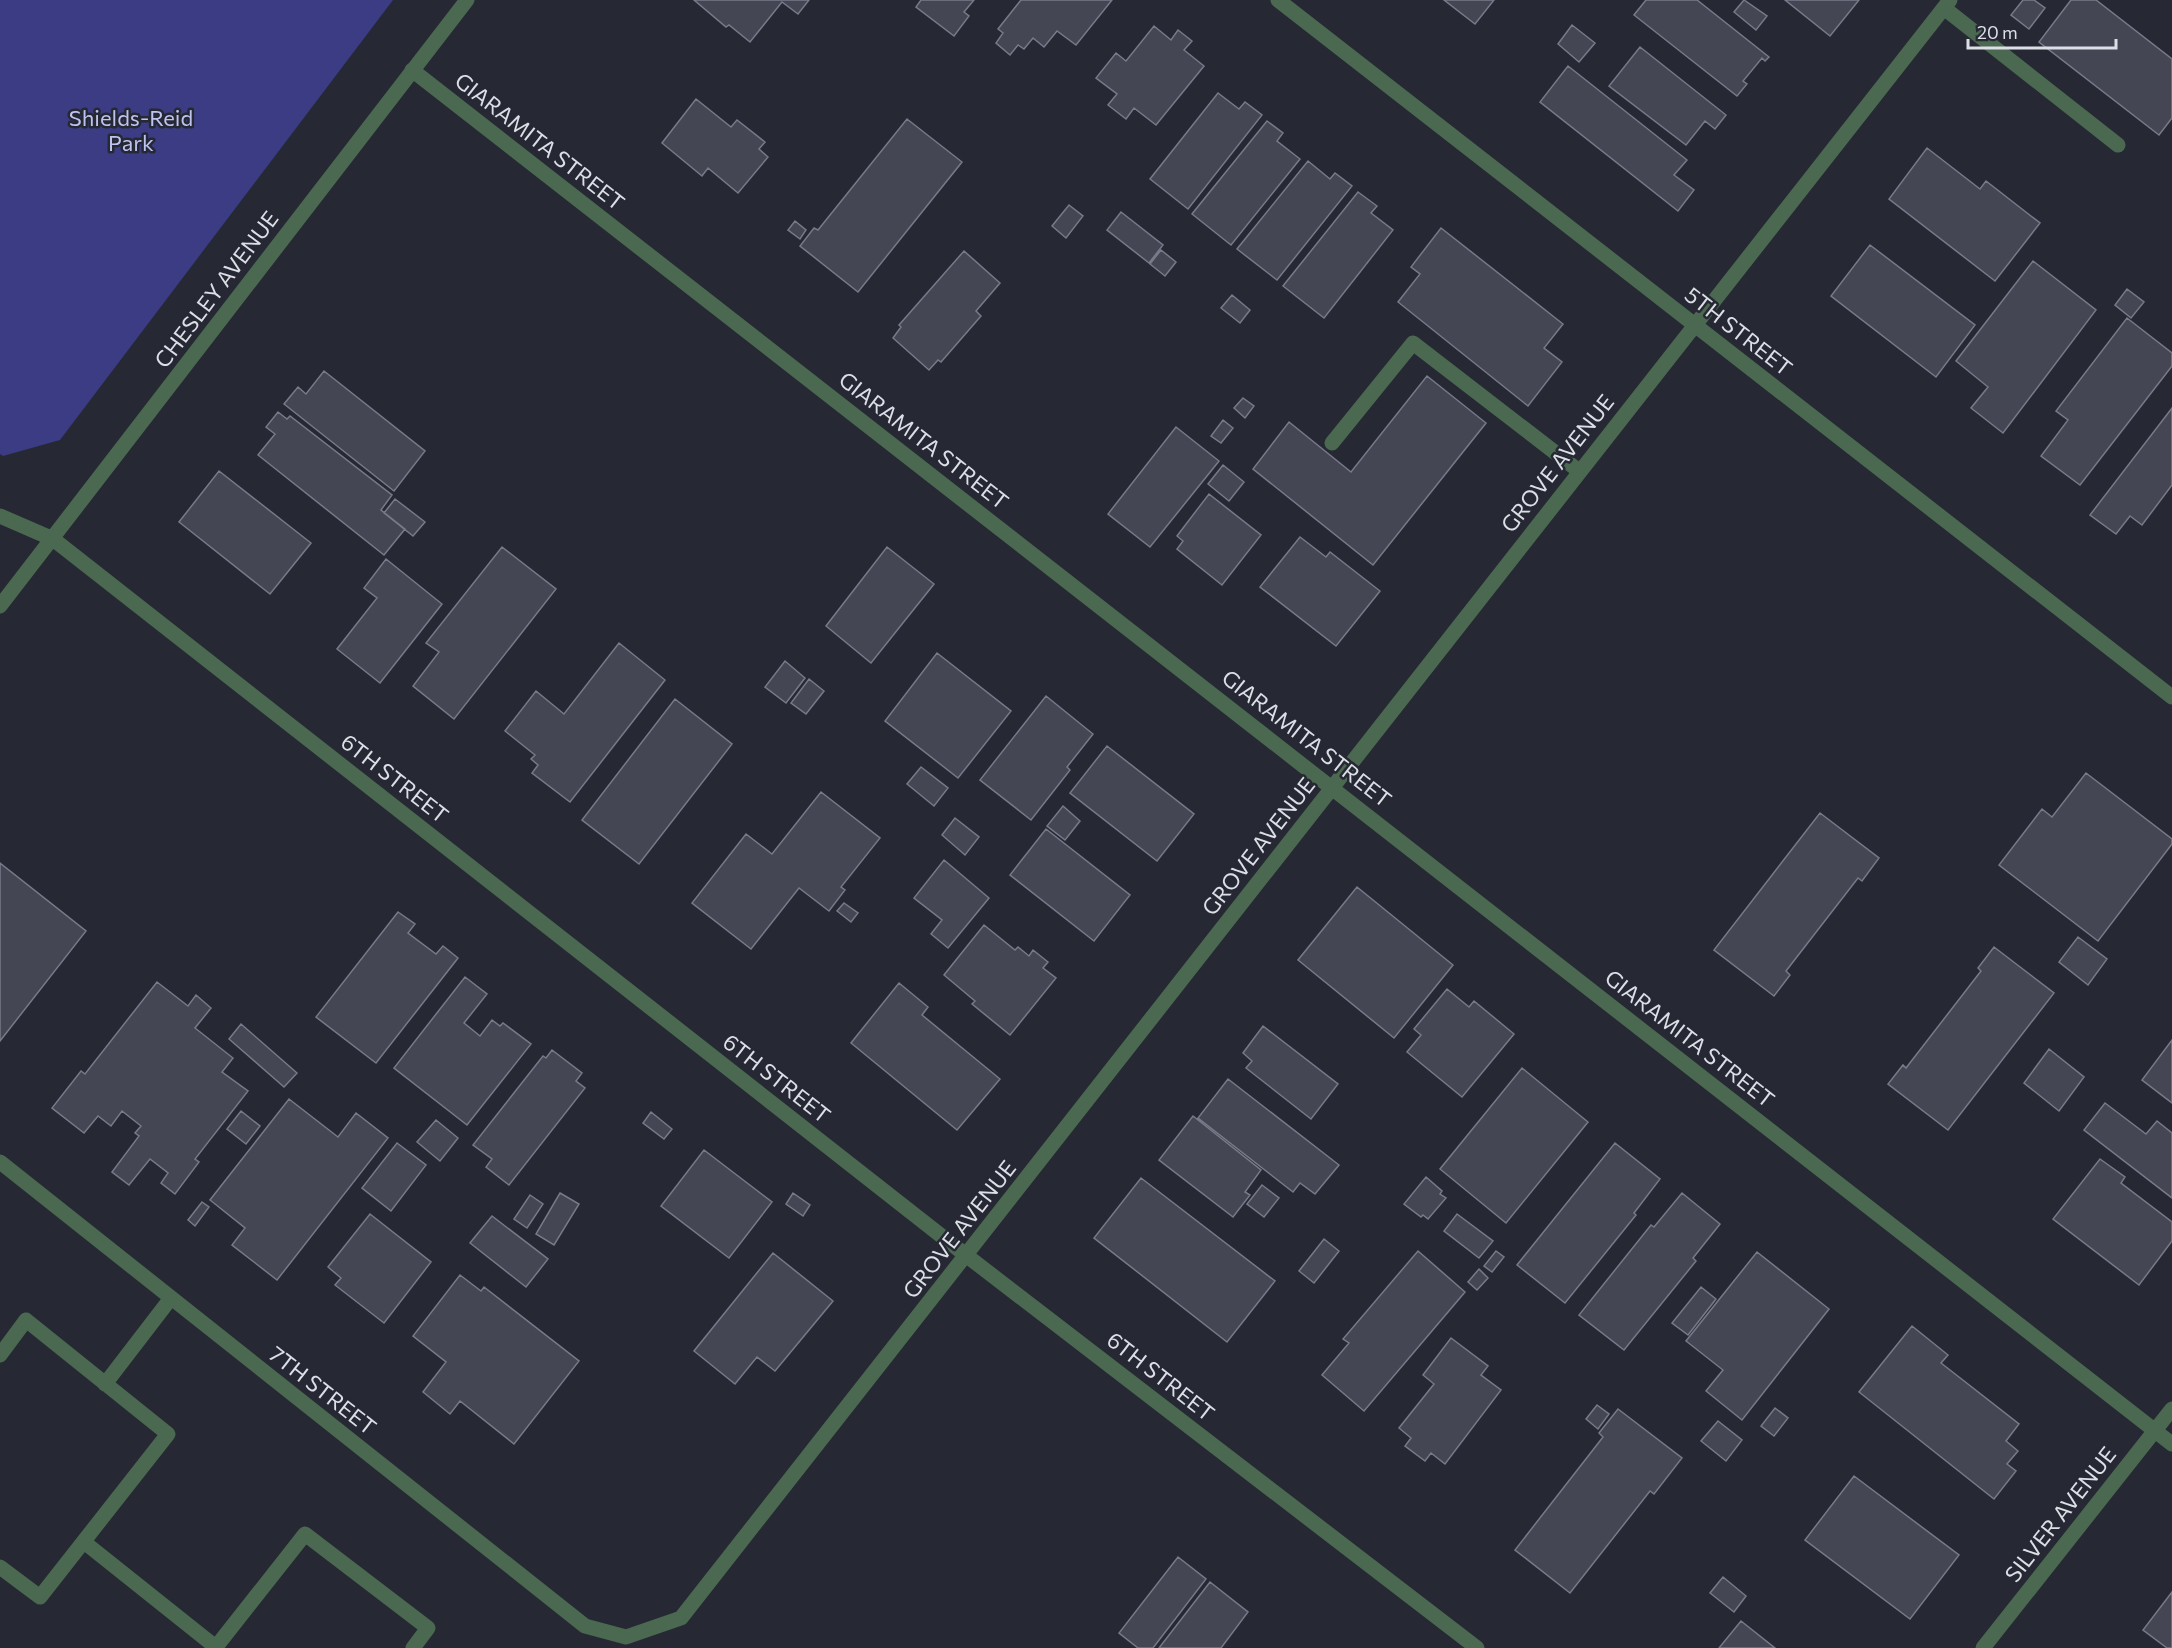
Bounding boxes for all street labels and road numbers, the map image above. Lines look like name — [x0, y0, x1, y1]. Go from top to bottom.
street label: GIARAMITA STREET — [450, 66, 630, 216]
street label: CHESLEY AVENUE — [148, 205, 284, 373]
street label: 5TH STREET — [1680, 281, 1798, 381]
street label: GIARAMITA STREET — [834, 365, 1014, 515]
street label: GROVE AVENUE — [1495, 389, 1619, 537]
street label: GIARAMITA STREET — [1217, 663, 1397, 813]
street label: 6TH STREET — [336, 728, 454, 828]
street label: GROVE AVENUE — [1196, 772, 1320, 920]
street label: GIARAMITA STREET — [1600, 963, 1780, 1113]
street label: 6TH STREET — [718, 1028, 836, 1128]
street label: GROVE AVENUE — [897, 1155, 1021, 1303]
street label: 6TH STREET — [1102, 1326, 1220, 1426]
street label: 7TH STREET — [264, 1340, 382, 1440]
street label: SILVER AVENUE — [1999, 1441, 2121, 1587]

